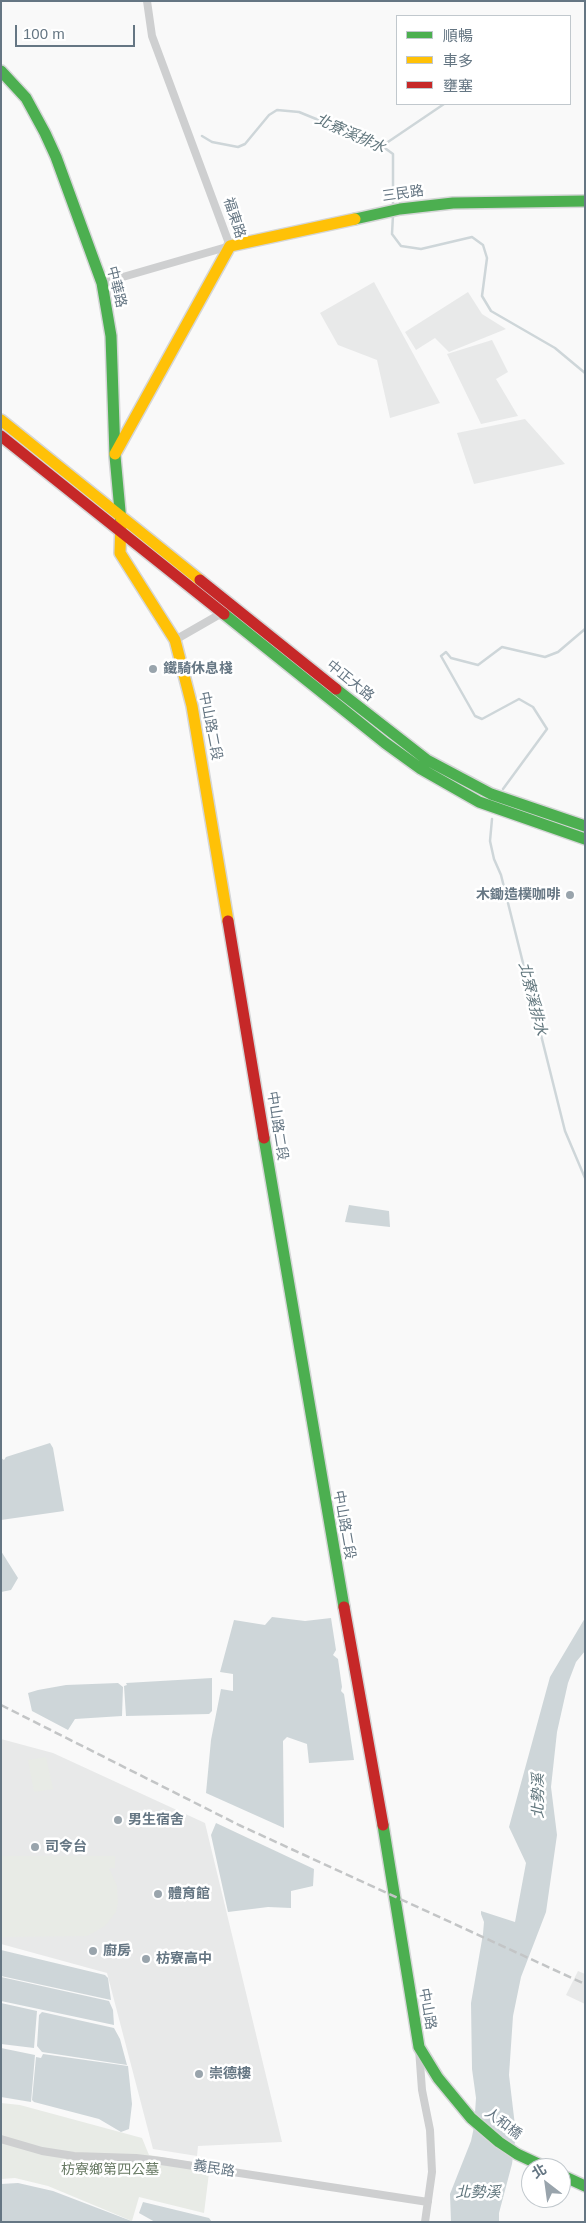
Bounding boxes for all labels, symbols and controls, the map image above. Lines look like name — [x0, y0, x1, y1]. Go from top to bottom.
scale bar — [18, 15, 138, 47]
legend — [396, 15, 571, 105]
text: 100 m — [23, 25, 65, 42]
text: 順暢 — [443, 27, 473, 44]
text: 車多 — [443, 52, 473, 69]
text: 壅塞 — [443, 77, 473, 94]
water label: 北寮溪排水 — [312, 111, 388, 157]
street label: 三民路 — [381, 183, 425, 205]
street label: 福東路 — [220, 195, 248, 241]
street label: 中華路 — [103, 265, 129, 309]
street label: 中正大路 — [323, 657, 377, 705]
place label: 鐵騎休息棧 — [163, 661, 233, 677]
marker: 鐵騎休息棧 — [147, 663, 159, 675]
street label: 中山路二段 — [195, 690, 225, 762]
place label: 木鋤造樸咖啡 — [476, 887, 560, 903]
marker: 木鋤造樸咖啡 — [564, 889, 576, 901]
water label: 北寮溪排水 — [514, 960, 550, 1038]
street label: 中山路二段 — [263, 1090, 291, 1162]
street label: 中山路二段 — [330, 1489, 358, 1561]
water label: 北勢溪 — [530, 1774, 548, 1818]
place label: 男生宿舍 — [128, 1812, 184, 1828]
marker: 男生宿舍 — [112, 1814, 124, 1826]
place label: 司令台 — [45, 1839, 87, 1855]
marker: 司令台 — [29, 1841, 41, 1853]
place label: 體育館 — [168, 1886, 210, 1902]
marker: 體育館 — [152, 1888, 164, 1900]
place label: 廚房 — [103, 1943, 131, 1959]
marker: 廚房 — [87, 1945, 99, 1957]
place label: 枋寮高中 — [156, 1951, 212, 1967]
marker: 枋寮高中 — [140, 1953, 152, 1965]
street label: 中山路 — [415, 1987, 439, 2031]
place label: 崇德樓 — [209, 2066, 251, 2082]
marker: 崇德樓 — [193, 2068, 205, 2080]
street label: 人和橋 — [481, 2105, 525, 2143]
street label: 義民路 — [192, 2157, 236, 2181]
north arrow — [521, 2158, 571, 2208]
text: 北 — [529, 2160, 549, 2181]
park label: 枋寮鄉第四公墓 — [61, 2162, 159, 2178]
water label: 北勢溪 — [456, 2184, 500, 2202]

